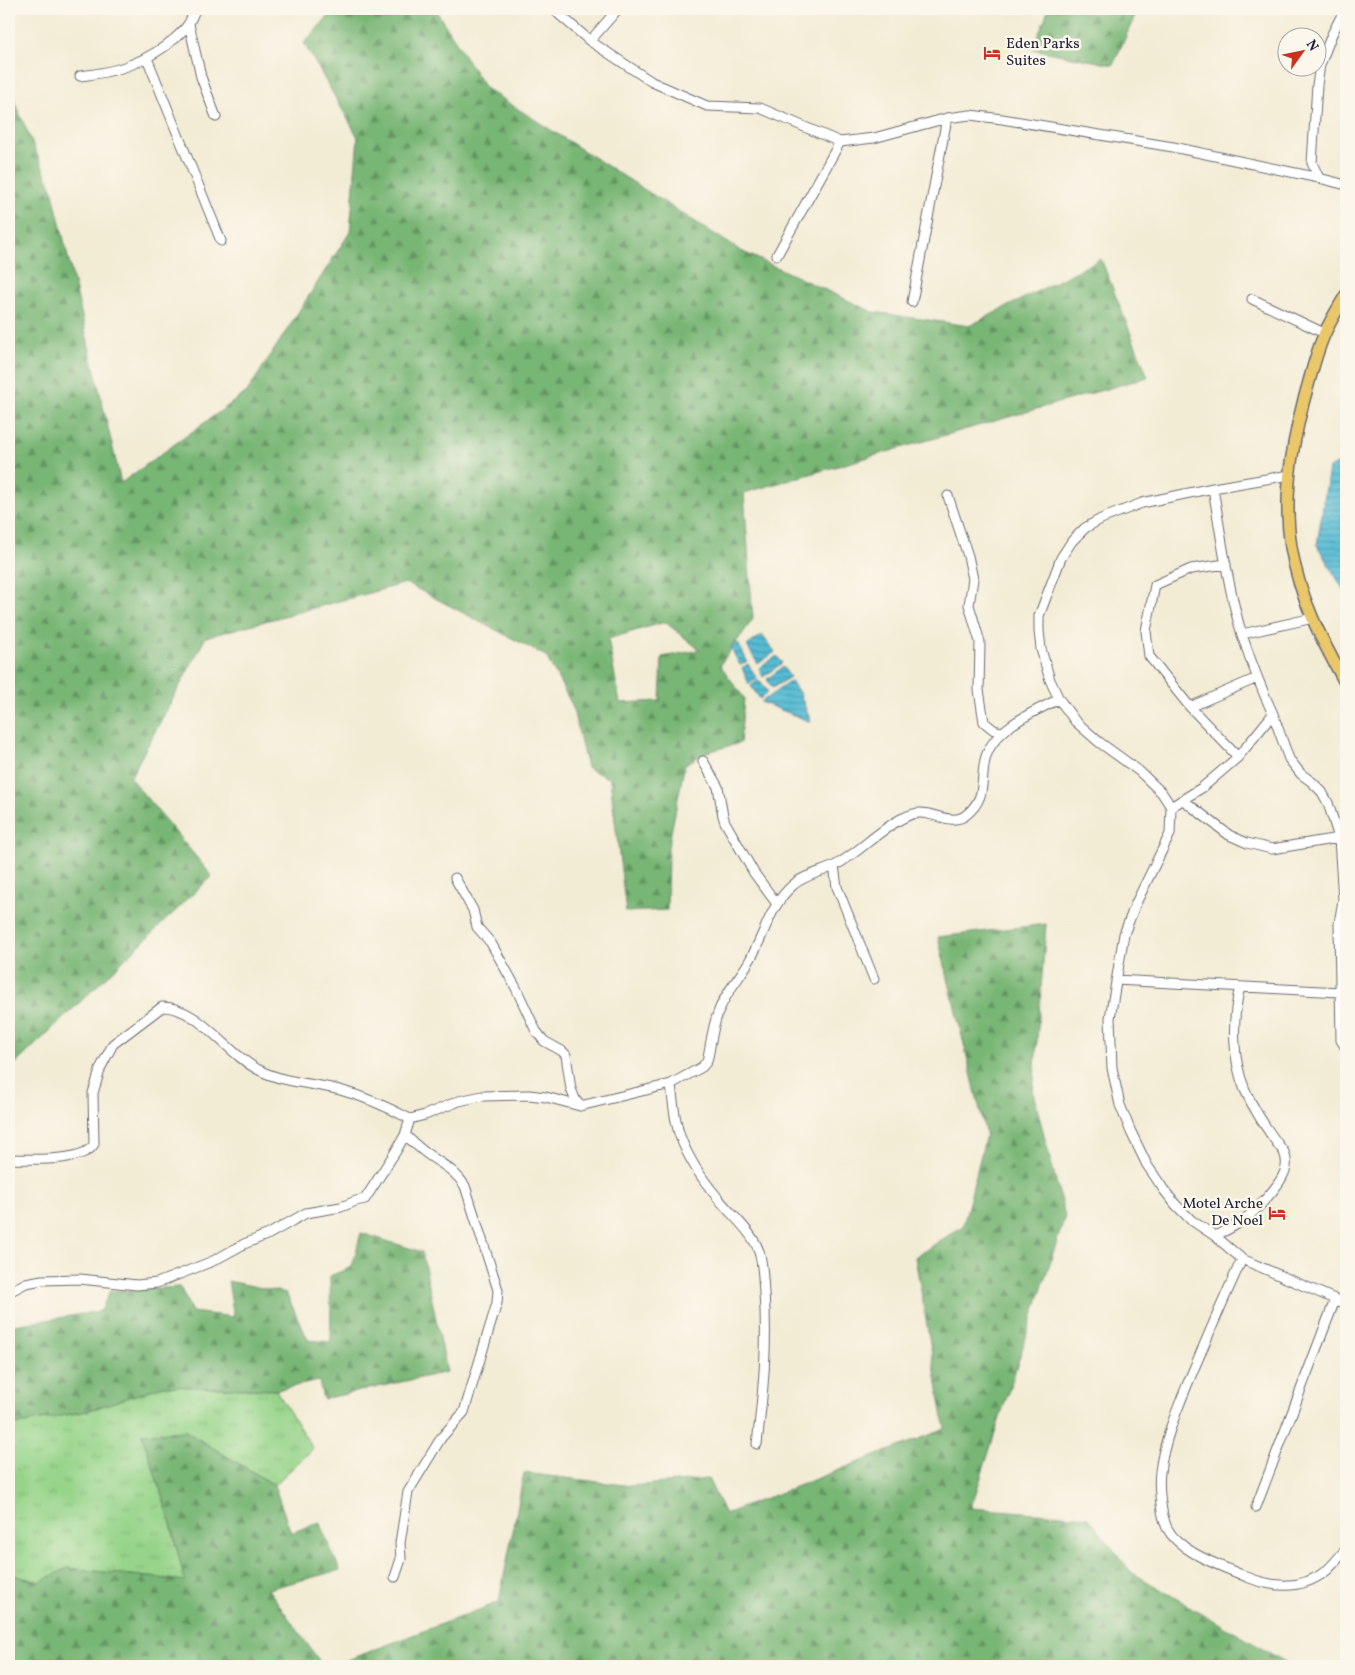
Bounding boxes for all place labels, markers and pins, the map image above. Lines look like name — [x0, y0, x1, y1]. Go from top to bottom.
place label: Eden Parks Suites — [1006, 34, 1080, 72]
hotel icon: Eden Parks Suites — [982, 43, 1002, 63]
place label: Motel Arche De Noel — [1182, 1194, 1263, 1232]
hotel icon: Motel Arche De Noel — [1267, 1203, 1287, 1223]

